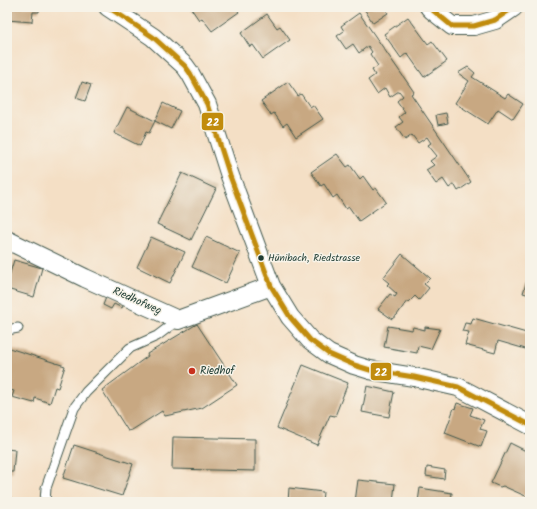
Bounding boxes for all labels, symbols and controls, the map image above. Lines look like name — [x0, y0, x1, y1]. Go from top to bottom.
line badge: 22 — [201, 112, 224, 131]
text: 22 — [207, 114, 219, 132]
place label: Hünibach, Riedstrasse — [268, 250, 361, 266]
marker: Hünibach, Riedstrasse — [256, 253, 266, 263]
street label: Riedhofweg — [110, 282, 164, 320]
place label: Riedhof — [200, 362, 236, 380]
line badge: 22 — [370, 362, 392, 381]
text: 22 — [375, 364, 387, 382]
marker: Riedhof — [187, 366, 197, 376]

